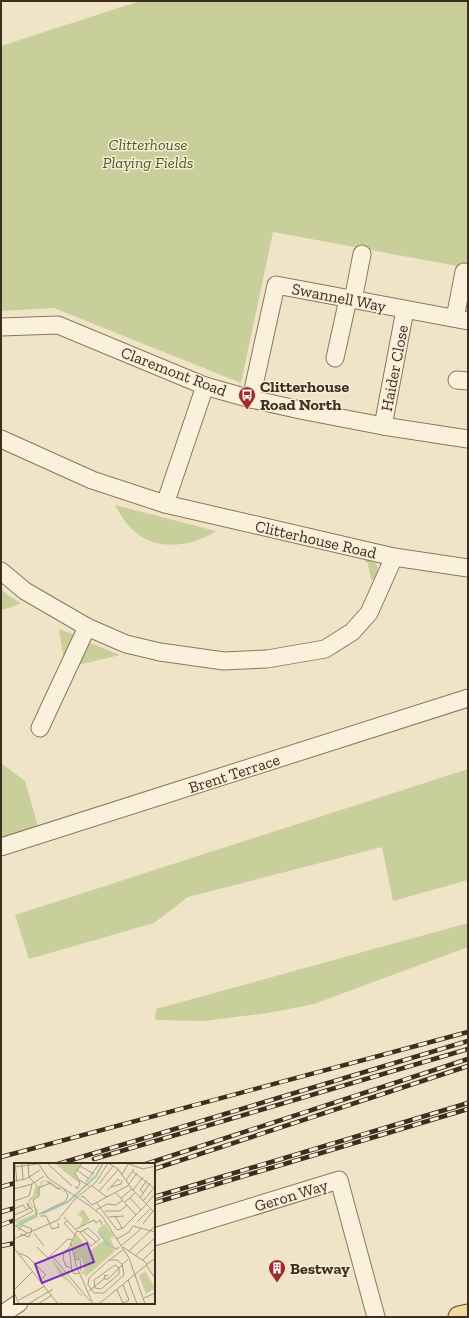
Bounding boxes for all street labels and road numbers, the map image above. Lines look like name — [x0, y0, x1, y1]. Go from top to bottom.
street label: Swannell Way — [290, 279, 388, 316]
street label: Haider Close — [377, 323, 412, 413]
street label: Claremont Road — [118, 343, 230, 400]
street label: Clitterhouse Road — [253, 516, 379, 563]
street label: Brent Terrace — [186, 750, 282, 797]
street label: Geron Way — [252, 1175, 331, 1216]

